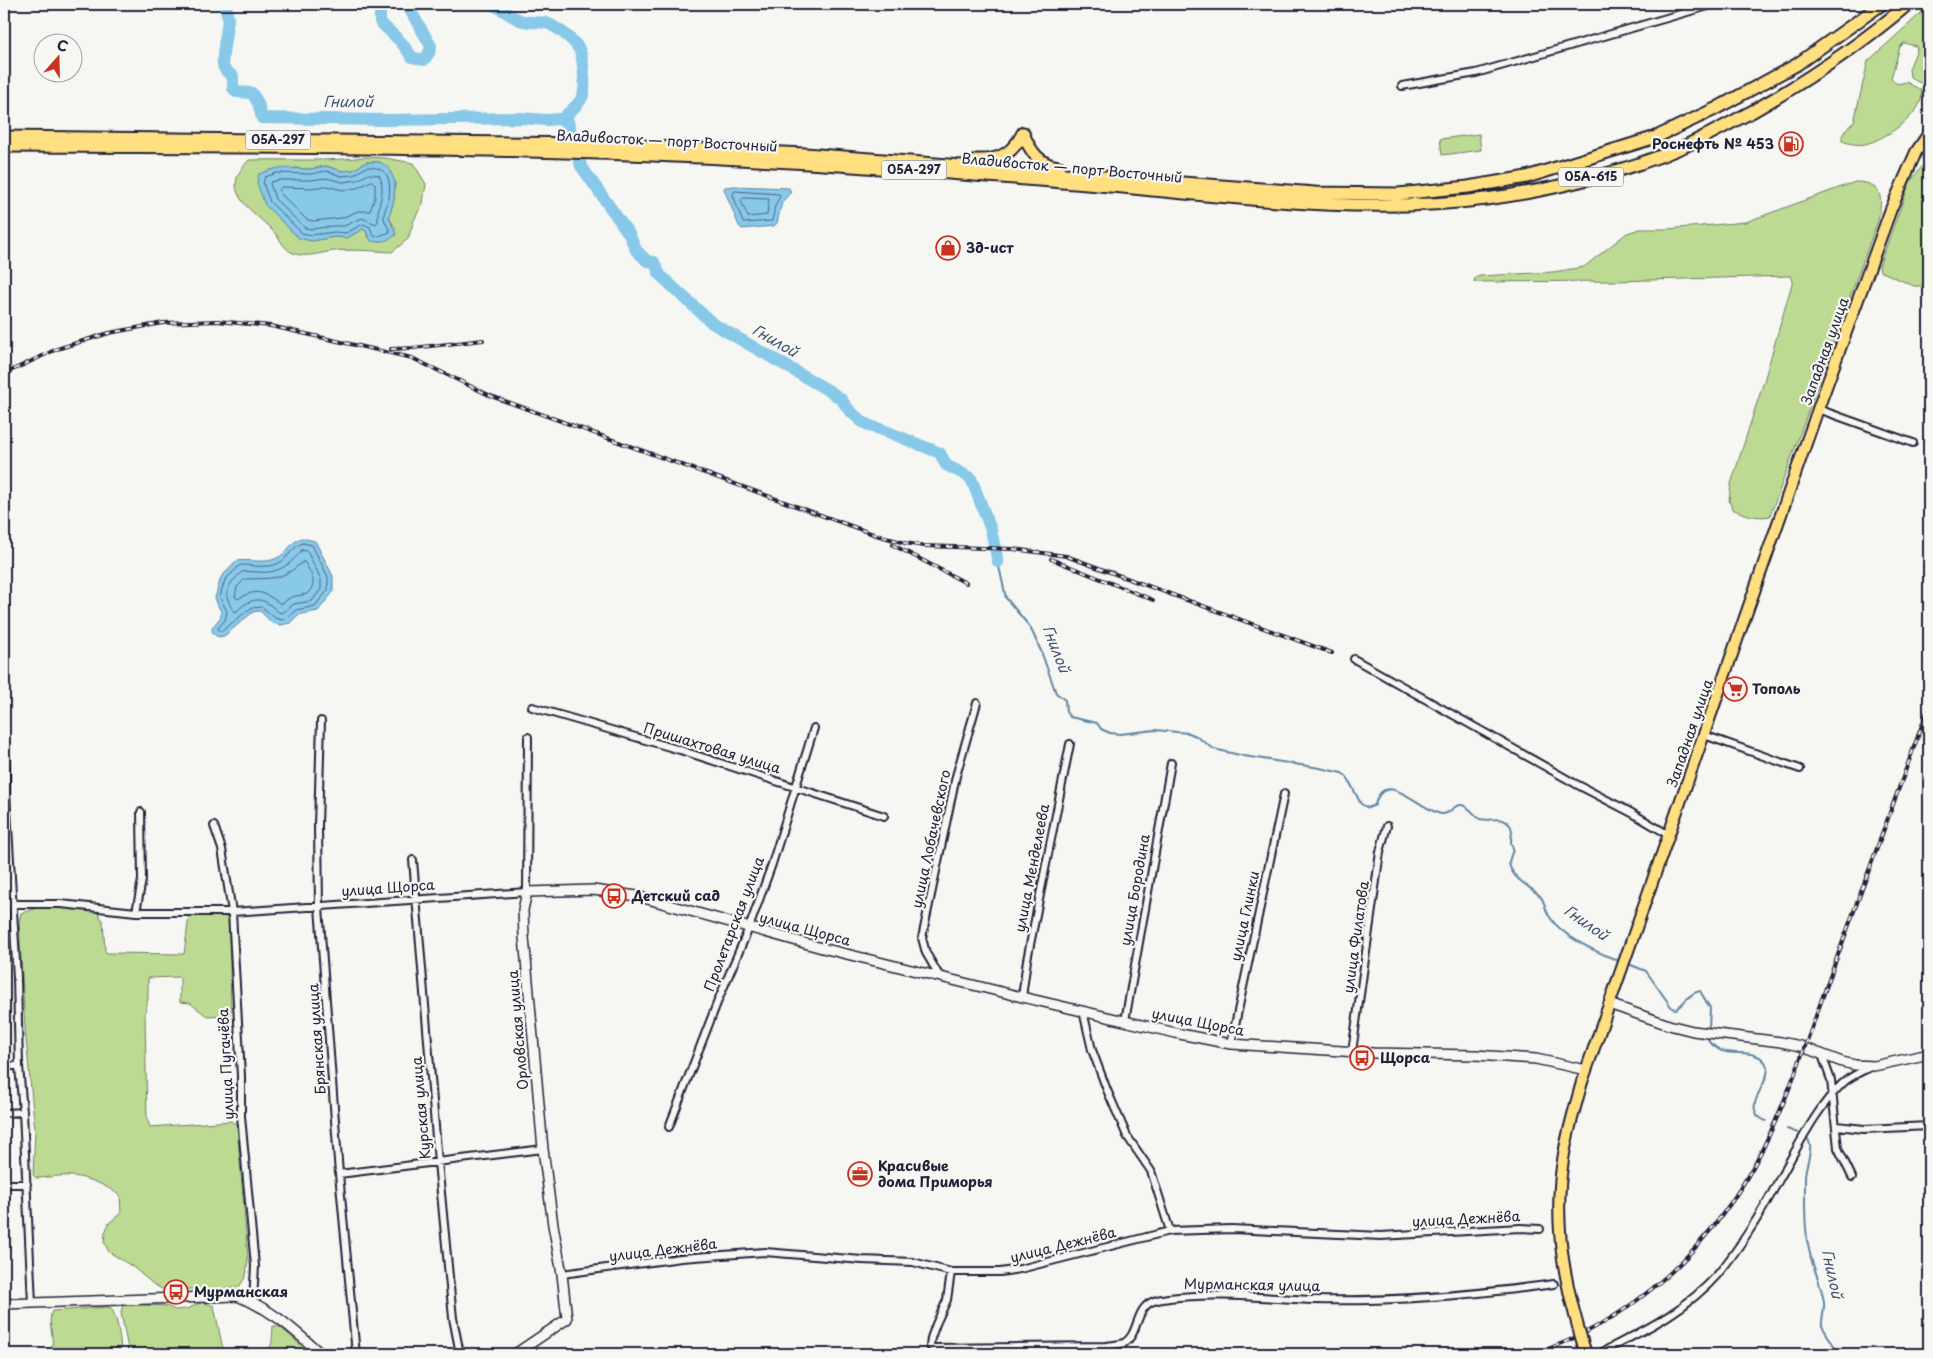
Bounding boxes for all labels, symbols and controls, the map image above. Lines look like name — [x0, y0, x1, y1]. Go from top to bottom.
north arrow — [32, 32, 82, 82]
text: С — [54, 34, 71, 57]
water label: Гнилой — [323, 89, 375, 112]
street label: Владивосток — порт Восточный — [556, 124, 778, 157]
road number: 05А-297 — [246, 130, 310, 150]
fuel station icon: Роснефть № 453 — [1778, 131, 1804, 157]
place label: Роснефть № 453 — [1652, 133, 1774, 154]
street label: Владивосток — порт Восточный — [961, 147, 1183, 188]
road number: 05А-297 — [882, 160, 946, 180]
road number: 05А-615 — [1558, 168, 1624, 186]
shop icon: 3д-ист — [935, 235, 961, 261]
place label: 3д-ист — [966, 237, 1015, 258]
street label: Западная улица — [1795, 294, 1854, 407]
water label: Гнилой — [749, 317, 805, 363]
water label: Гнилой — [1038, 621, 1078, 678]
street label: Западная улица — [1661, 676, 1718, 790]
supermarket icon: Тополь — [1722, 676, 1748, 702]
place label: Тополь — [1752, 678, 1801, 699]
street label: Пришахтовая улица — [641, 717, 784, 778]
street label: улица Лобачевского — [906, 768, 955, 910]
street label: улица Менделеева — [1009, 801, 1054, 934]
street label: улица Бородина — [1114, 832, 1155, 947]
street label: Пролетарская улица — [698, 853, 769, 994]
street label: улица Глинки — [1225, 869, 1264, 963]
street label: улица Щорса — [341, 874, 436, 901]
street label: улица Филатова — [1337, 879, 1374, 995]
bus stop icon: Детский сад — [601, 883, 627, 909]
place label: Детский сад — [631, 885, 720, 906]
water label: Гнилой — [1560, 898, 1616, 947]
street label: улица Щорса — [757, 906, 853, 951]
street label: Орловская улица — [502, 969, 533, 1091]
street label: Брянская улица — [302, 983, 331, 1095]
street label: улица Щорса — [1150, 1002, 1246, 1041]
street label: улица Пугачёва — [212, 1007, 239, 1120]
bus stop icon: Щорса — [1349, 1045, 1375, 1071]
place label: Щорса — [1380, 1047, 1431, 1068]
street label: Курская улица — [406, 1056, 435, 1160]
place label: Красивые дома Приморья — [878, 1155, 993, 1192]
office icon: Красивые дома Приморья — [847, 1161, 873, 1187]
street label: улица Дежнёва — [1411, 1205, 1521, 1232]
street label: улица Дежнёва — [1008, 1221, 1118, 1268]
street label: улица Дежнёва — [608, 1232, 718, 1267]
water label: Гнилой — [1817, 1247, 1850, 1302]
street label: Мурманская улица — [1184, 1273, 1321, 1296]
bus stop icon: Мурманская — [163, 1279, 189, 1305]
place label: Мурманская — [194, 1281, 288, 1302]

